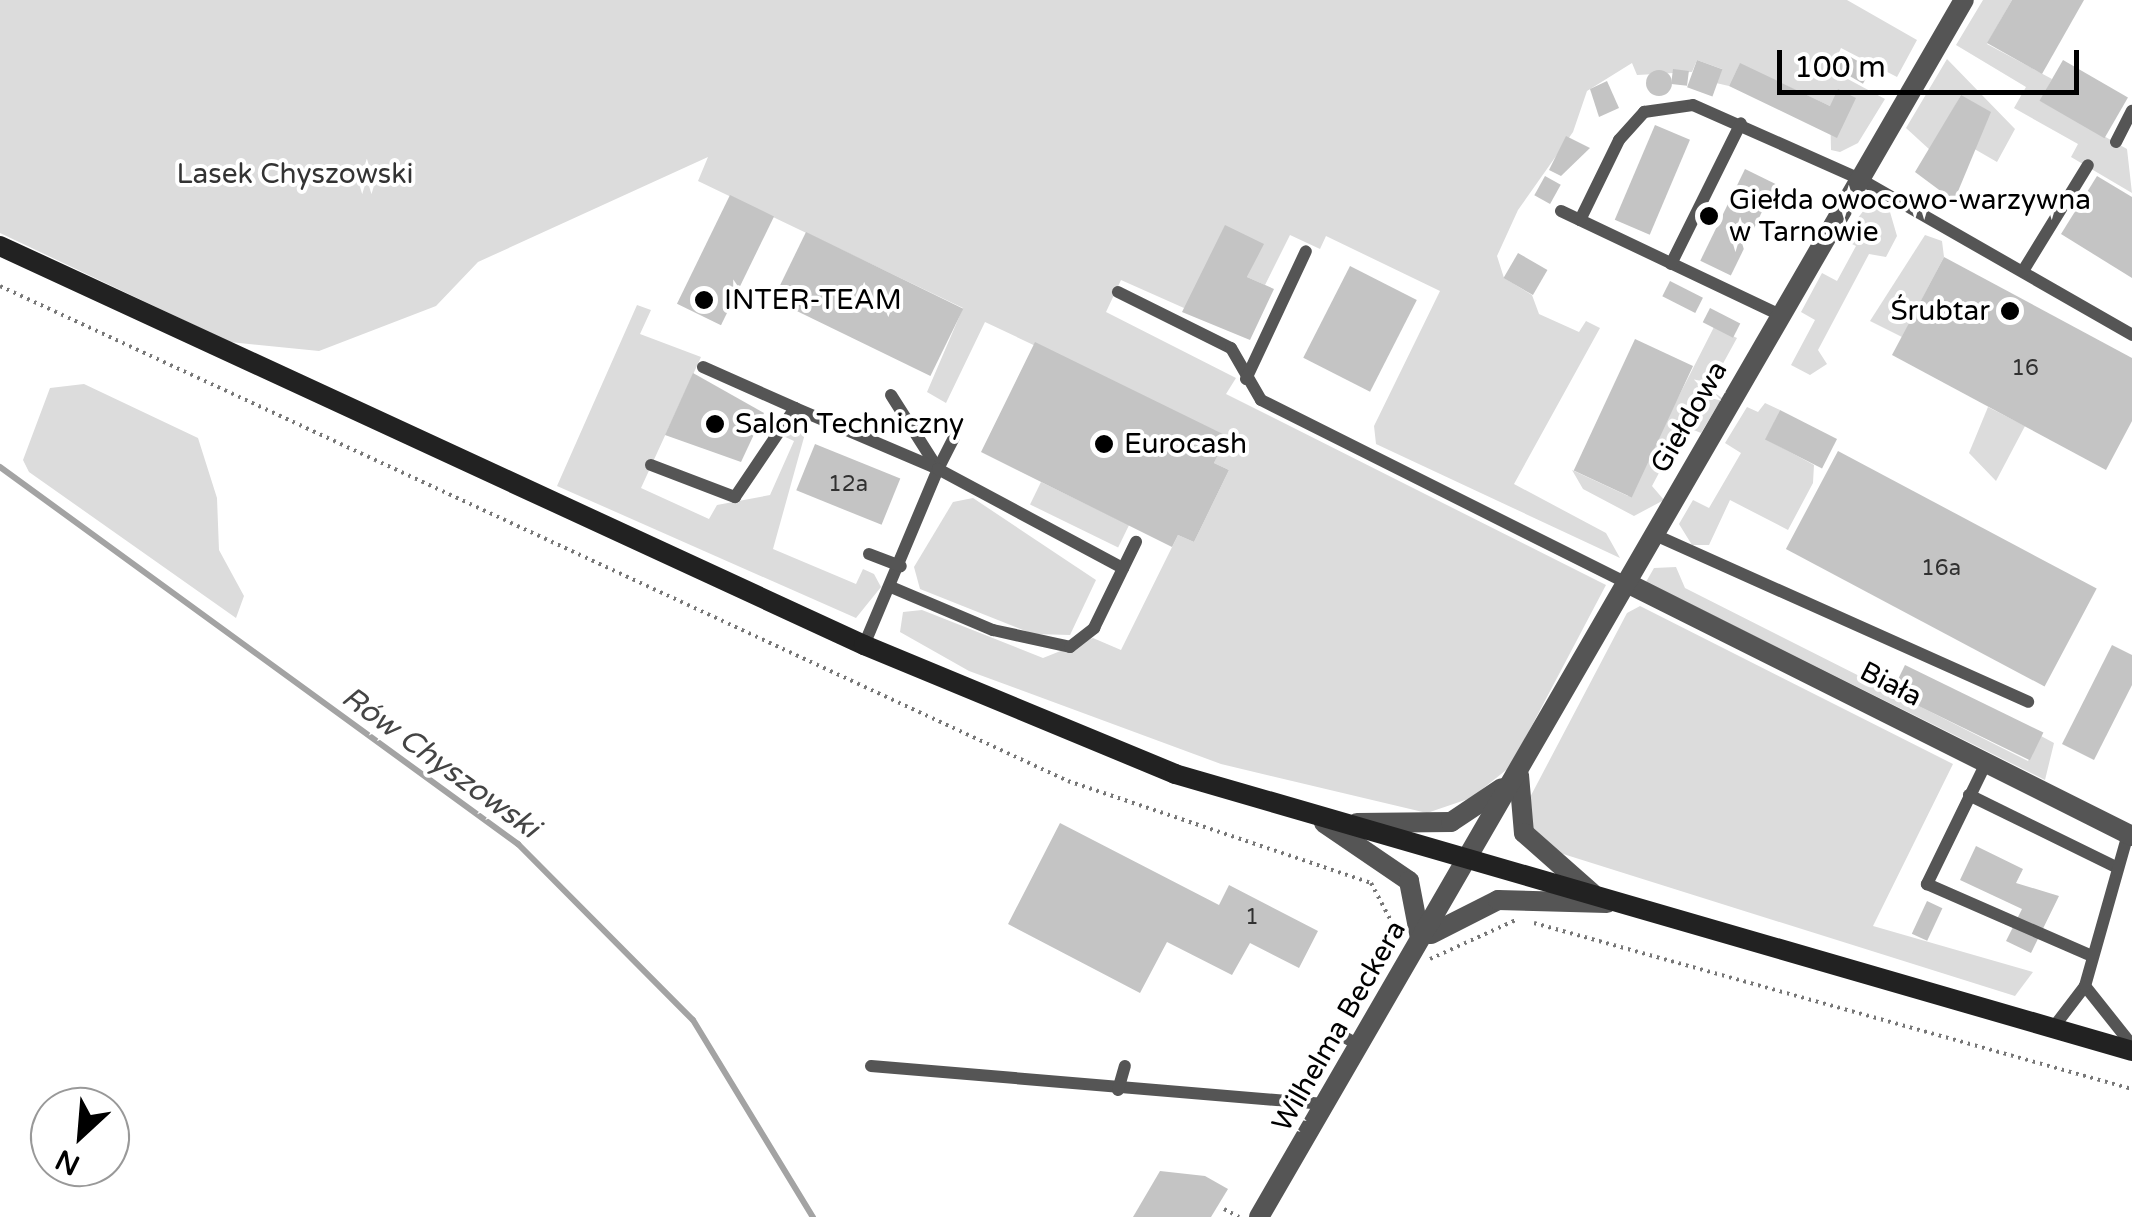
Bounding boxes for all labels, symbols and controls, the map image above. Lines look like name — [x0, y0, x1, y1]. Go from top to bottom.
scale bar — [1782, 30, 2084, 92]
text: 100 m — [1794, 49, 1886, 86]
park label: Lasek Chyszowski — [176, 157, 414, 191]
place label: Giełda owocowo-warzywna w Tarnowie — [1729, 183, 2091, 249]
marker: Giełda owocowo-warzywna w Tarnowie — [1698, 205, 1720, 227]
place label: INTER-TEAM — [724, 283, 902, 317]
marker: INTER-TEAM — [693, 289, 715, 311]
place label: Śrubtar — [1890, 294, 1990, 328]
marker: Śrubtar — [1999, 300, 2021, 322]
street label: Giełdowa — [1644, 355, 1734, 479]
house number: 16 — [2011, 356, 2039, 382]
place label: Salon Techniczny — [735, 407, 964, 441]
marker: Salon Techniczny — [704, 413, 726, 435]
place label: Eurocash — [1124, 427, 1247, 461]
marker: Eurocash — [1093, 433, 1115, 455]
house number: 12a — [828, 472, 868, 498]
house number: 16a — [1921, 556, 1961, 582]
street label: Biała — [1854, 654, 1928, 714]
water label: Rów Chyszowski — [334, 679, 546, 847]
house number: 1 — [1245, 905, 1259, 931]
street label: Wilhelma Beckera — [1265, 915, 1413, 1137]
north arrow — [30, 1087, 130, 1187]
text: N — [50, 1142, 85, 1182]

